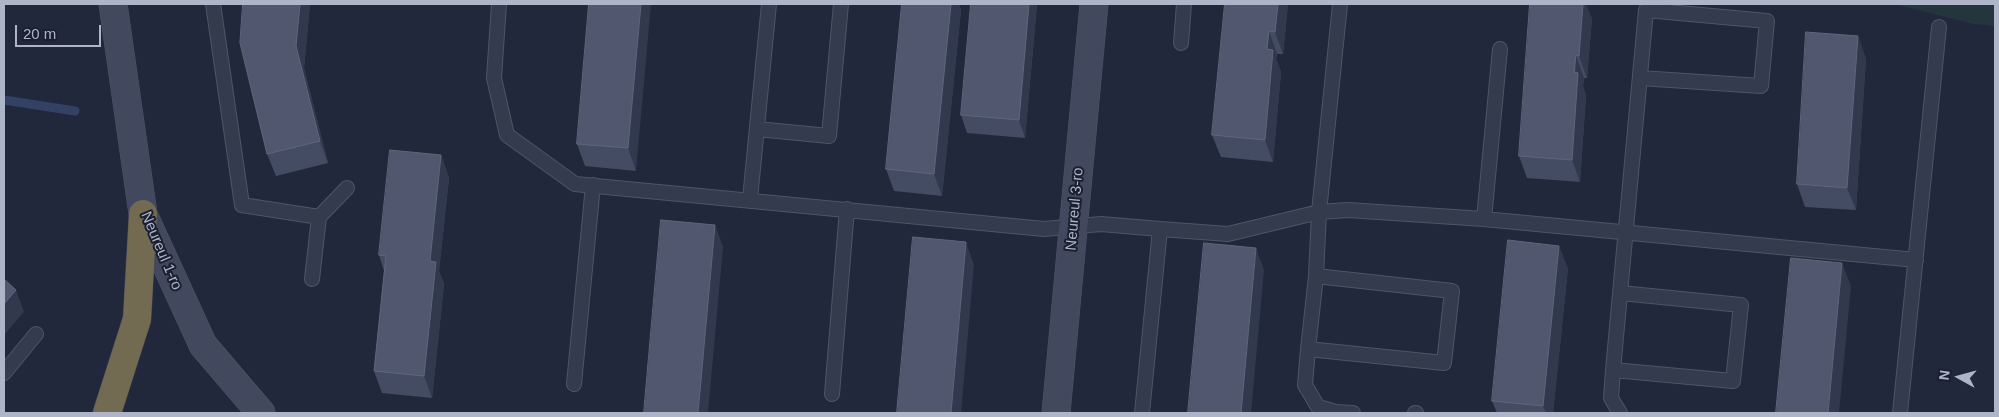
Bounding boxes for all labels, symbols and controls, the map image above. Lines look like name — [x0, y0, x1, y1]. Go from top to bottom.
scale bar — [18, 15, 104, 47]
text: 20 m — [23, 25, 56, 42]
street label: Neureul 3-ro — [1062, 167, 1088, 251]
street label: Neureul 1-ro — [136, 209, 186, 293]
north arrow — [1934, 352, 1984, 402]
text: N — [1936, 369, 1953, 381]

